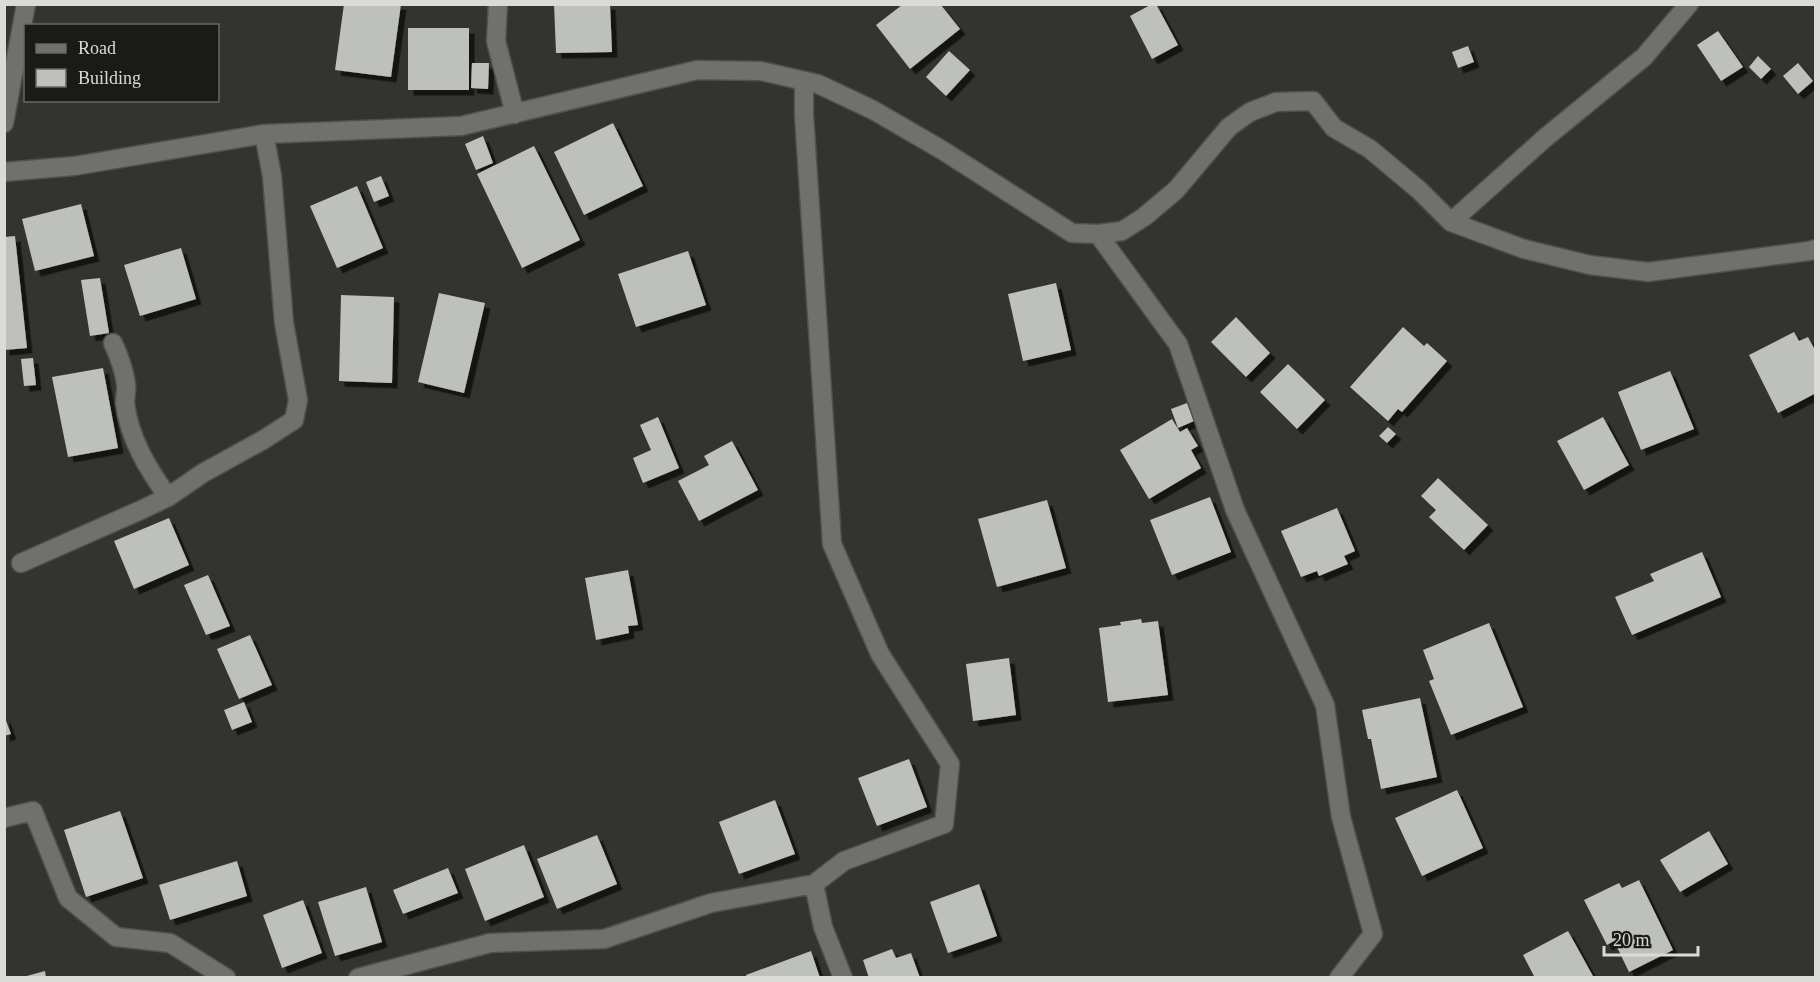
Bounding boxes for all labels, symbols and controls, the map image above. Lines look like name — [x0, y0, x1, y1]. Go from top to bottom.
legend — [24, 24, 219, 102]
text: Road — [78, 38, 116, 58]
text: Building — [78, 68, 141, 88]
scale bar — [1604, 919, 1698, 957]
text: 20 m — [1613, 930, 1650, 950]

